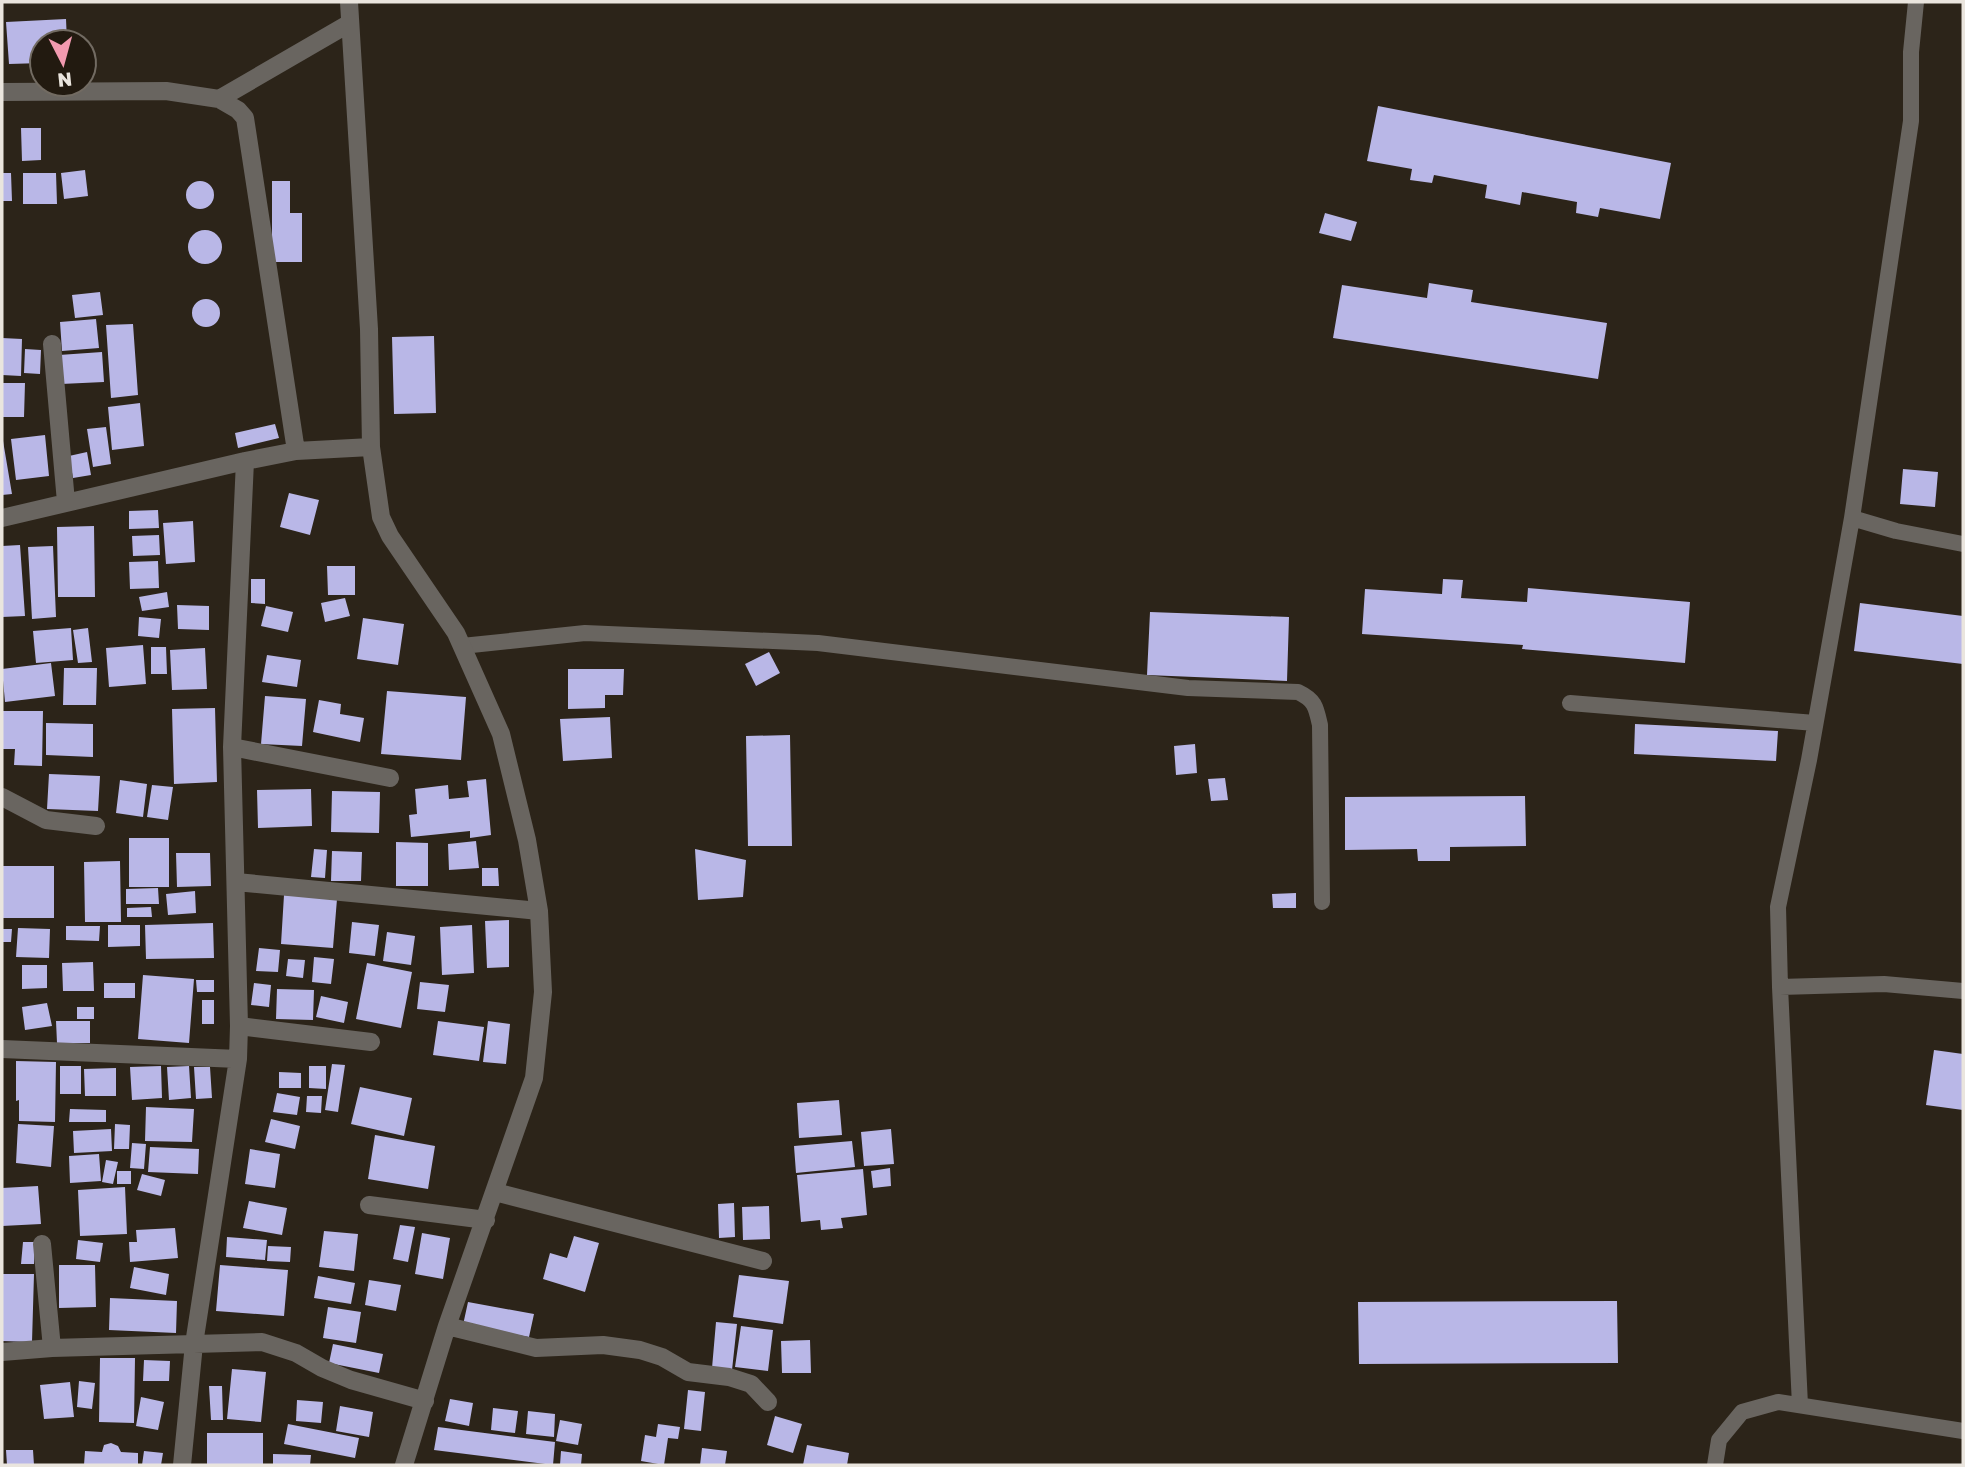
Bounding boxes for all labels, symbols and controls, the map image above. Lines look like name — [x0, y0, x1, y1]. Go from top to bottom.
north arrow — [28, 28, 98, 98]
text: N — [56, 68, 73, 93]

